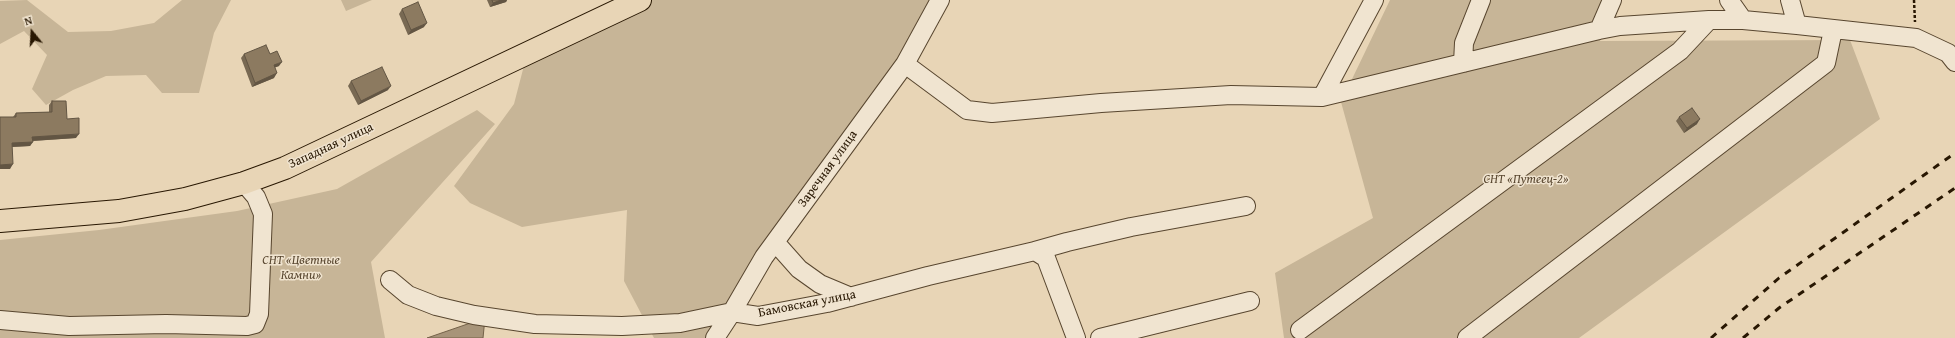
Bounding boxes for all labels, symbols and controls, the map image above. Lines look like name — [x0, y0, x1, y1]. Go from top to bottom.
north arrow — [12, 12, 52, 52]
text: N — [22, 12, 34, 29]
street label: Западная улица — [286, 120, 376, 172]
street label: Заречная улица — [795, 128, 861, 210]
park label: СНТ «Путеец-2» — [1484, 172, 1568, 188]
park label: СНТ «Цветные Камни» — [262, 253, 340, 284]
street label: Бамовская улица — [757, 287, 857, 321]

